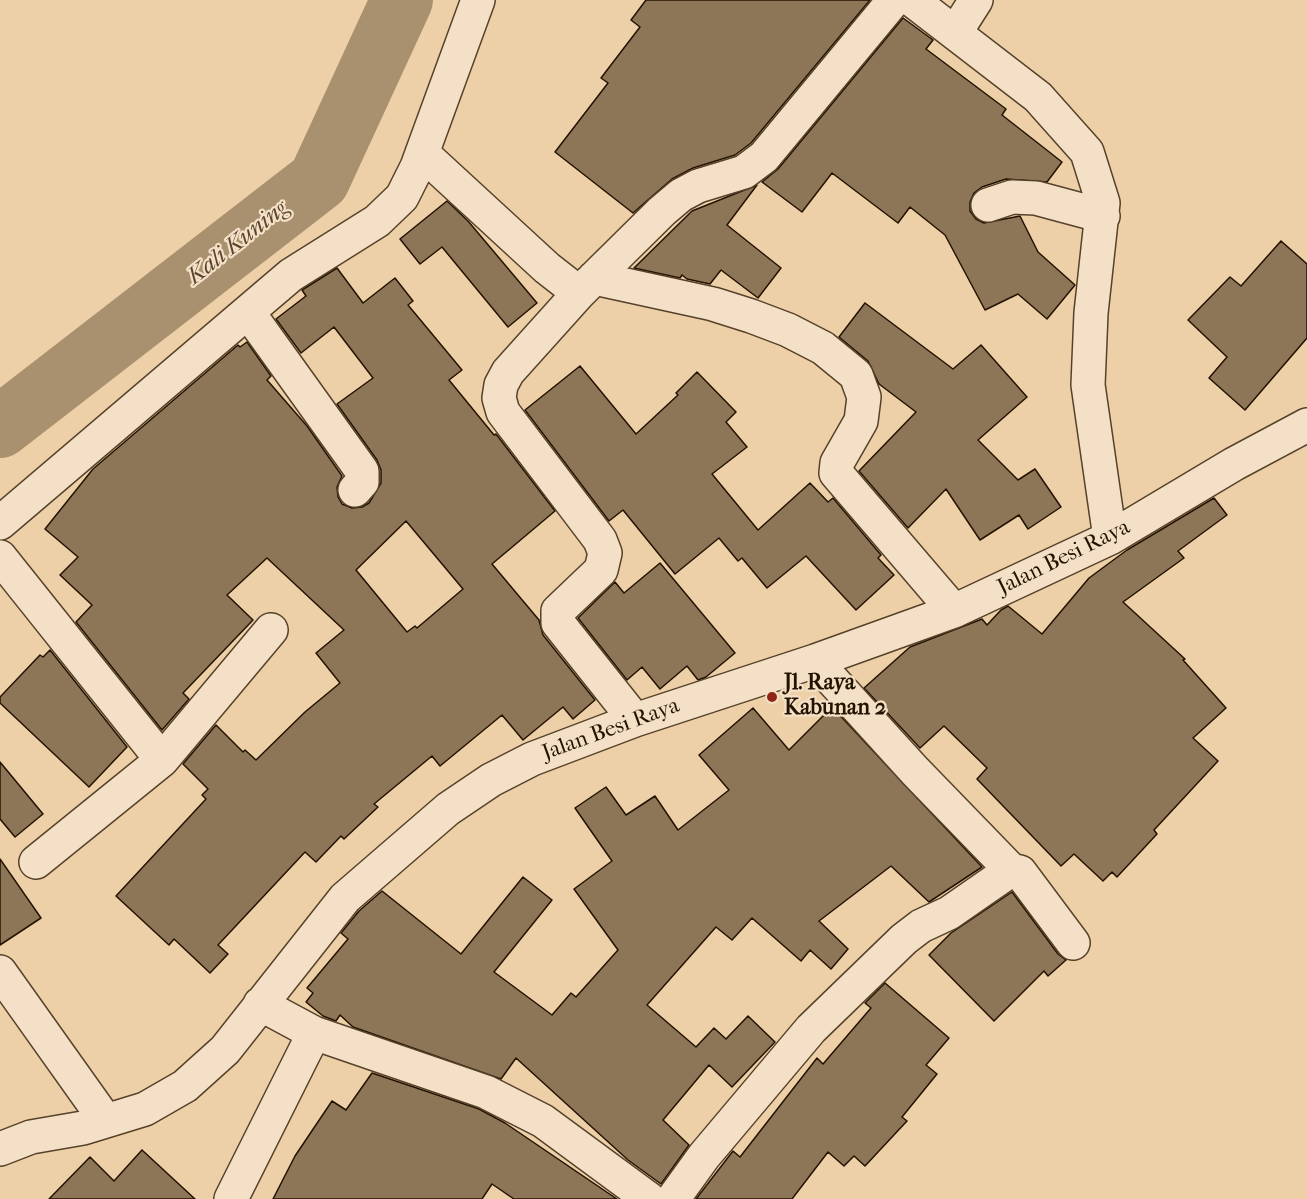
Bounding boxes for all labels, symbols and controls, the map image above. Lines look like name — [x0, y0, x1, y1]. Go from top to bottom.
water label: Kali Kuning — [181, 194, 295, 292]
street label: Jalan Besi Raya — [994, 515, 1134, 601]
place label: Jl. Raya Kabunan 2 — [784, 671, 886, 722]
marker: Jl. Raya Kabunan 2 — [765, 690, 779, 704]
street label: Jalan Besi Raya — [539, 693, 683, 767]

